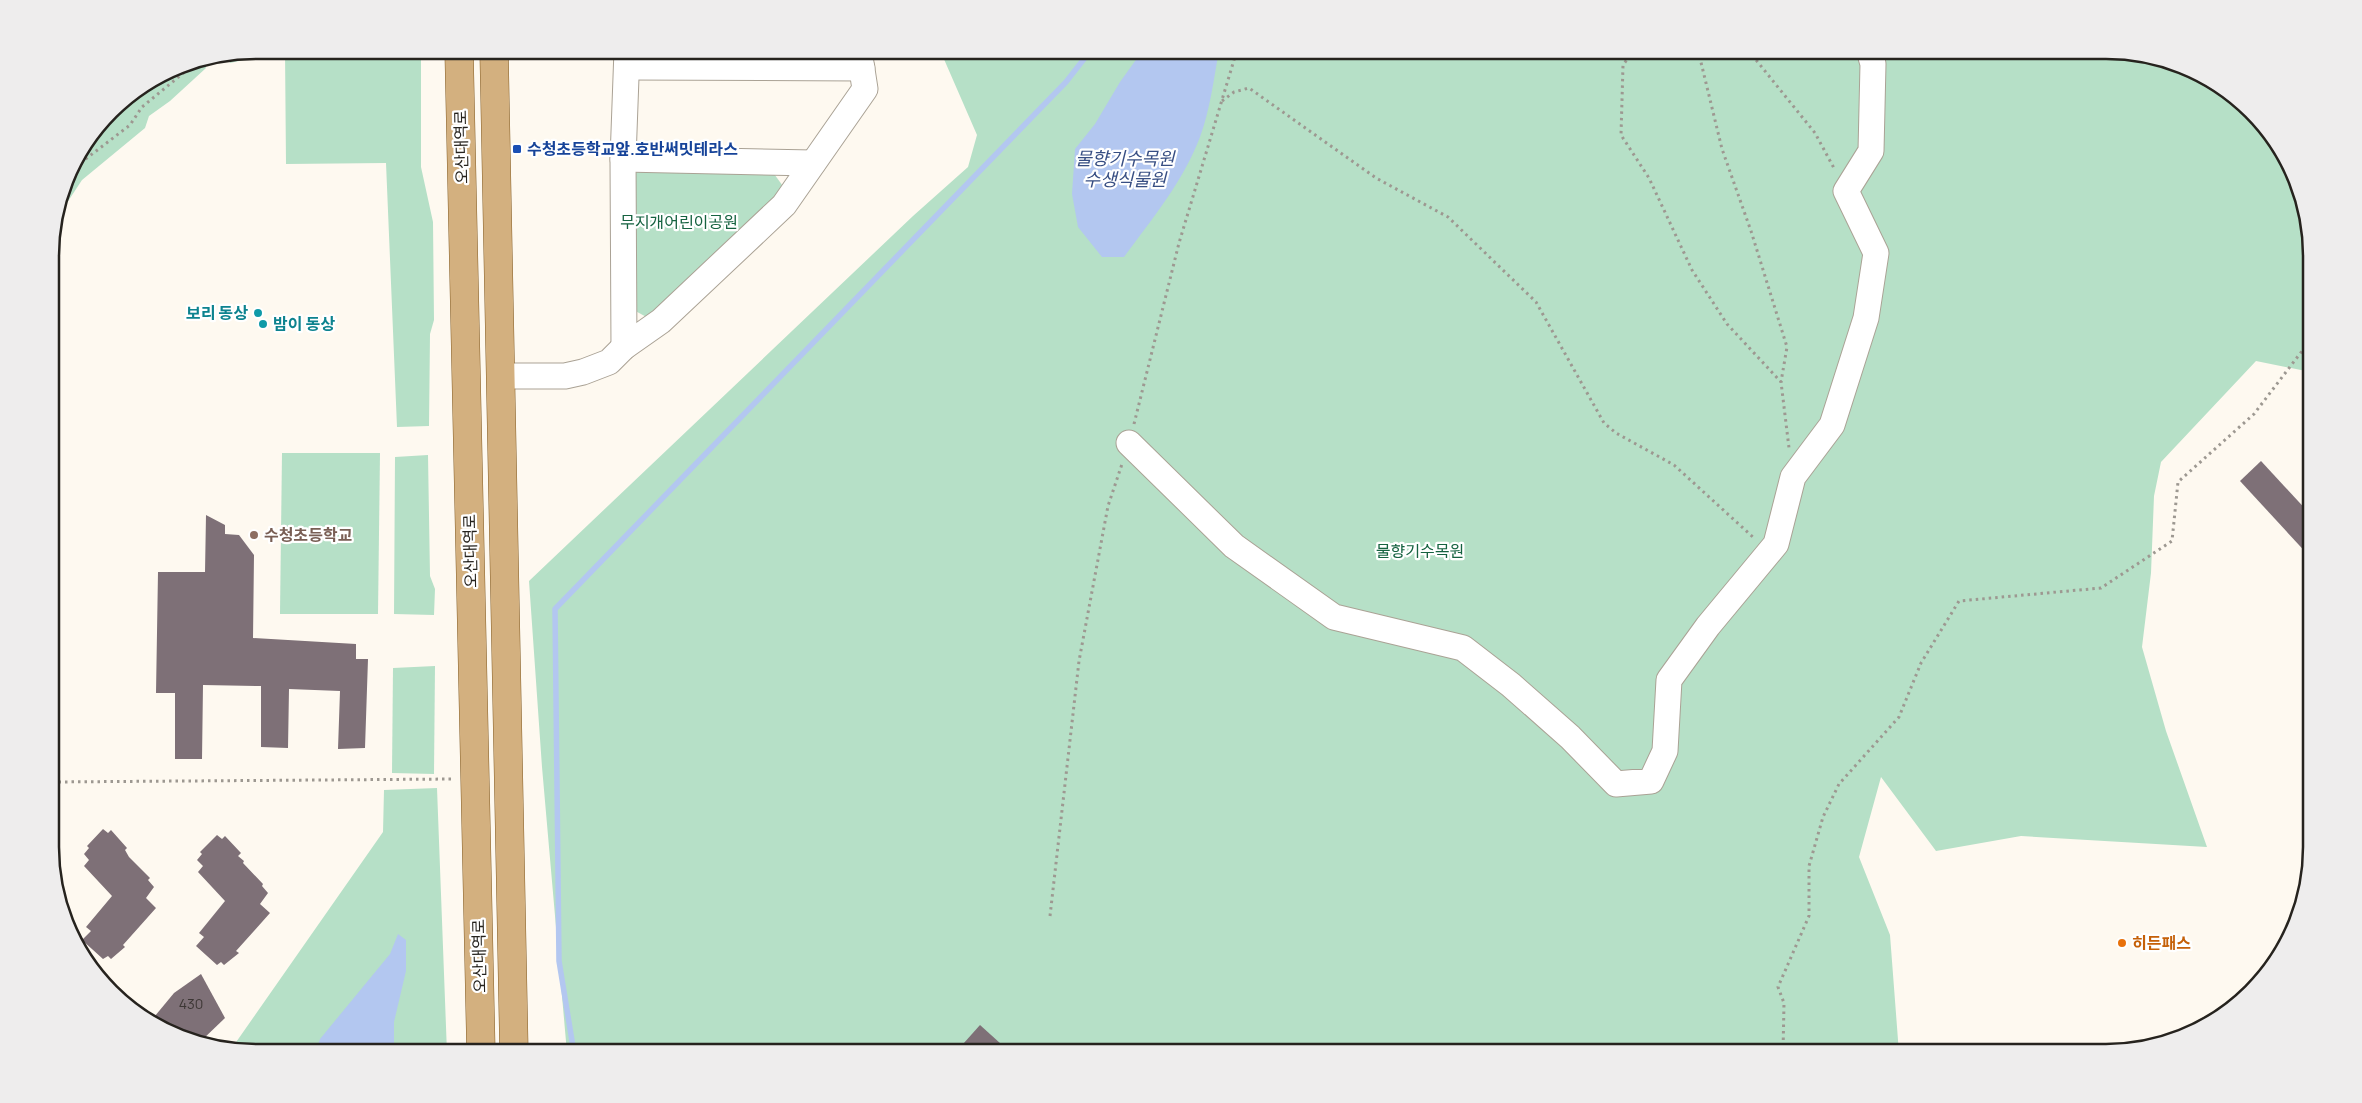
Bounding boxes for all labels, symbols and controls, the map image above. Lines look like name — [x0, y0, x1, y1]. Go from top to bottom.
street label: 오산대역로 — [449, 110, 473, 184]
place label: 수청초등학교앞.호반써밋테라스 — [527, 138, 738, 160]
marker: 수청초등학교앞.호반써밋테라스 — [511, 143, 523, 155]
water label: 물향기수목원 수생식물원 — [1075, 146, 1176, 191]
park label: 무지개어린이공원 — [620, 211, 738, 233]
place label: 보리 동상 — [186, 302, 248, 324]
marker: 보리 동상 — [252, 307, 264, 319]
place label: 밤이 동상 — [273, 313, 335, 335]
marker: 밤이 동상 — [257, 318, 269, 330]
street label: 오산대역로 — [458, 514, 482, 588]
place label: 수청초등학교 — [264, 524, 353, 546]
marker: 수청초등학교 — [248, 529, 260, 541]
park label: 물향기수목원 — [1376, 540, 1464, 562]
street label: 오산대역로 — [467, 919, 491, 993]
place label: 히든패스 — [2132, 932, 2191, 954]
marker: 히든패스 — [2116, 937, 2128, 949]
house number: 430 — [179, 994, 203, 1013]

